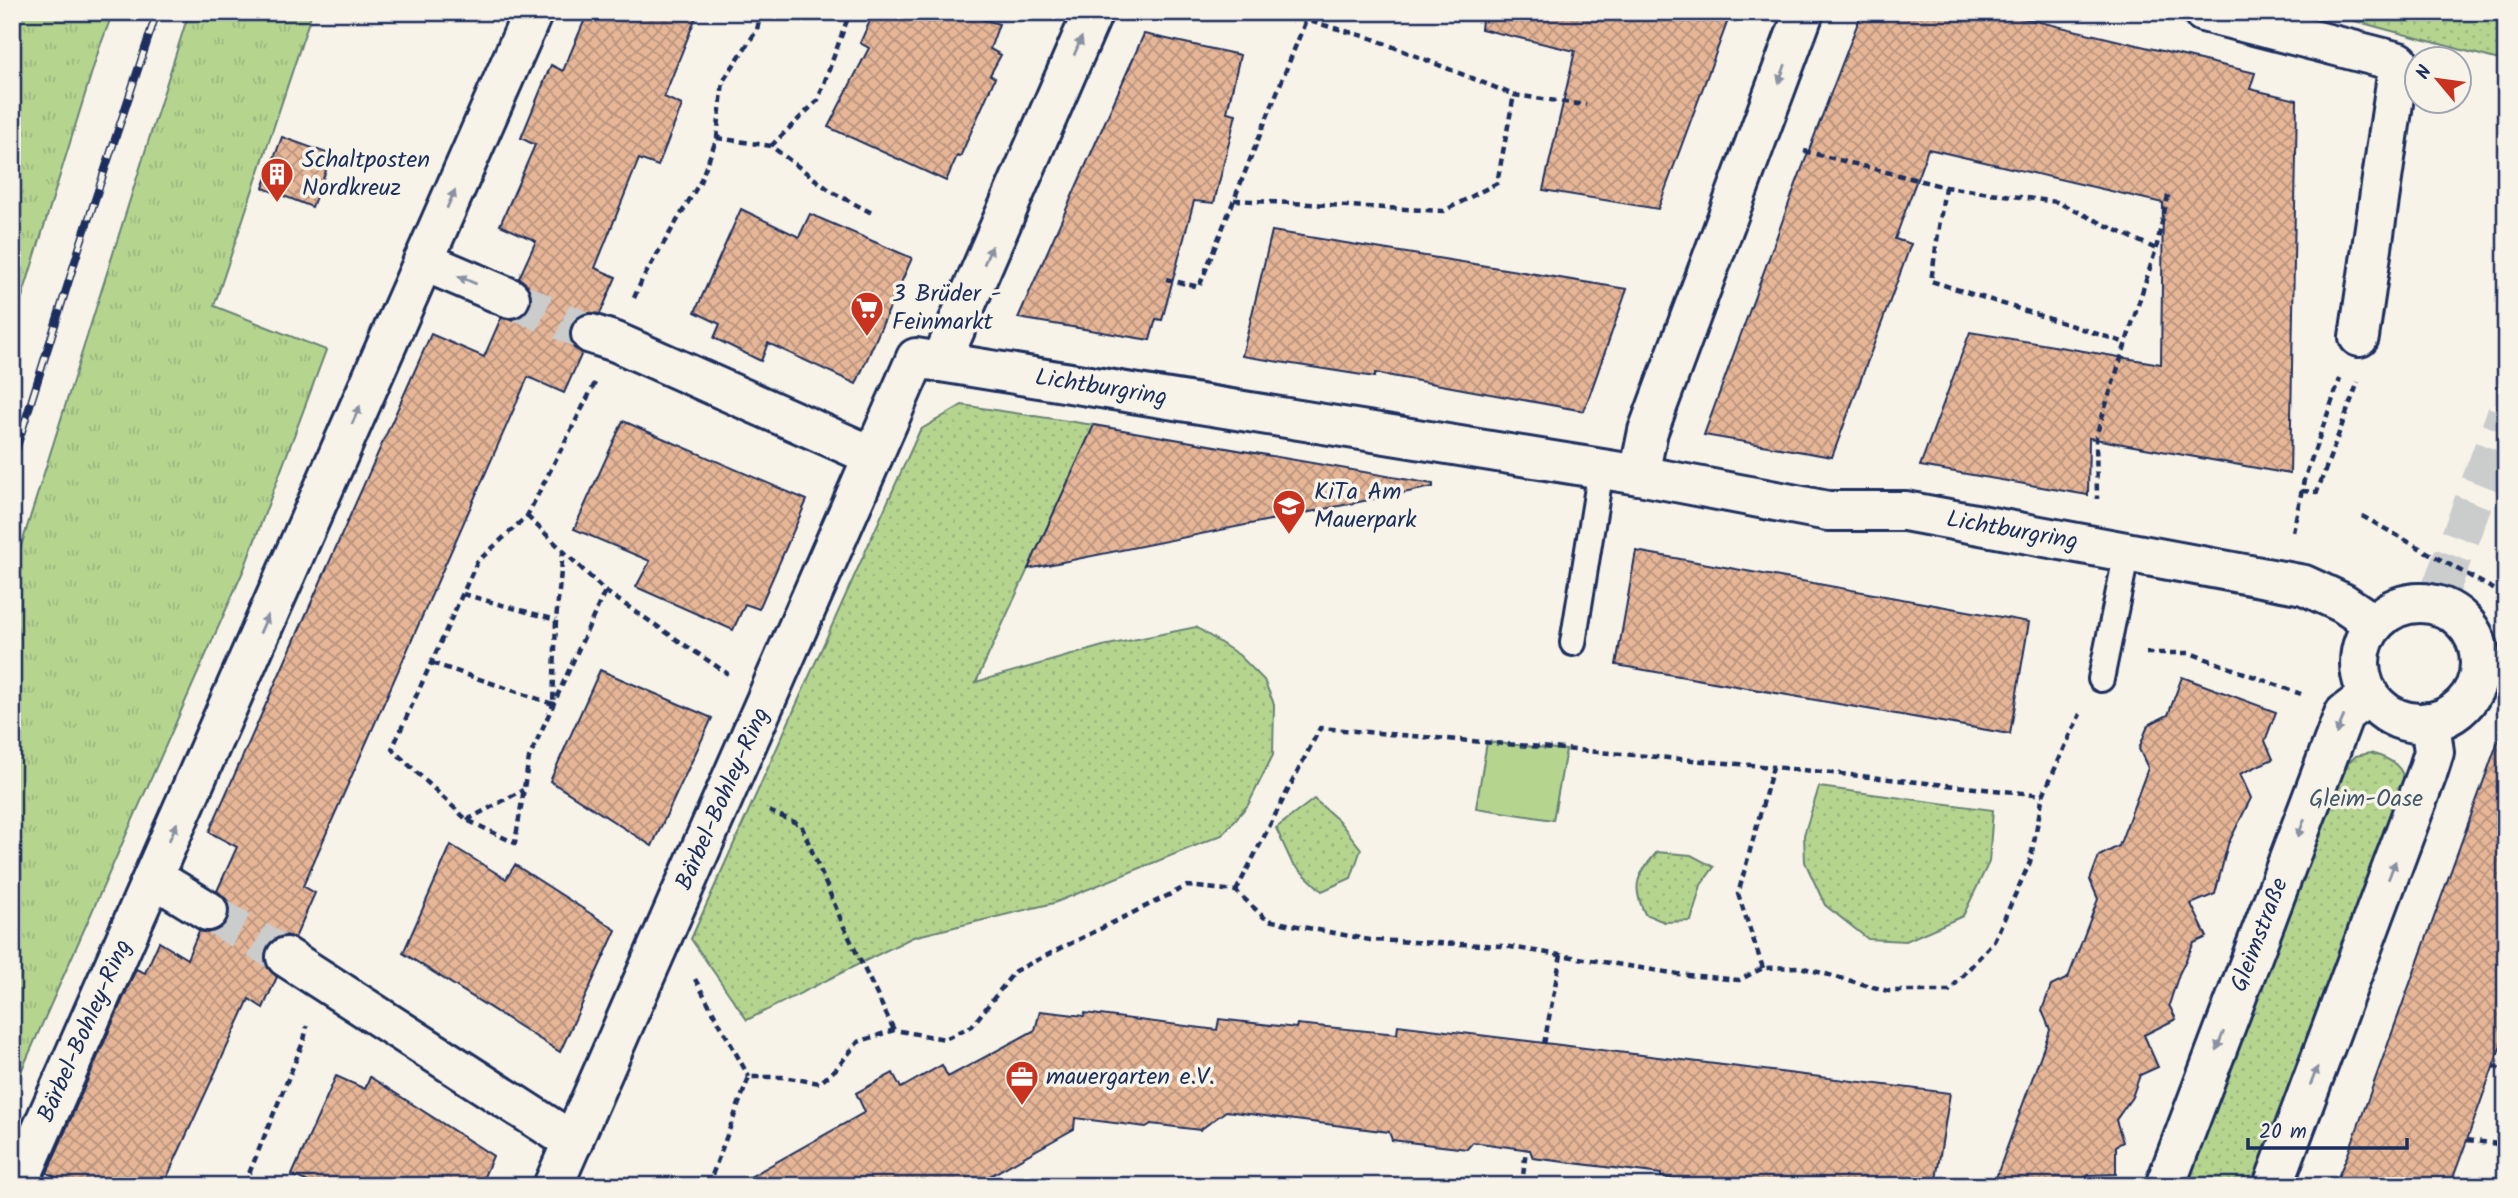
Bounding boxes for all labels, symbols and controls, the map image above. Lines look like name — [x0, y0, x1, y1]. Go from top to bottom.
one-way arrow — [1072, 36, 1084, 56]
north arrow — [2402, 46, 2472, 116]
text: N — [2409, 60, 2441, 85]
one-way arrow — [1776, 64, 1787, 85]
place label: Schaltposten Nordkreuz — [302, 141, 430, 208]
building icon: Schaltposten Nordkreuz — [258, 155, 296, 204]
one-way arrow — [445, 189, 457, 209]
one-way arrow — [982, 245, 994, 265]
one-way arrow — [456, 274, 477, 285]
place label: 3 Brüder - Feinmarkt — [892, 275, 1001, 342]
supermarket icon: 3 Brüder - Feinmarkt — [848, 289, 886, 338]
street label: Lichtburgring — [1032, 358, 1170, 418]
one-way arrow — [350, 405, 362, 425]
place label: KiTa Am Mauerpark — [1314, 473, 1417, 540]
school or university icon: KiTa Am Mauerpark — [1270, 487, 1308, 536]
street label: Lichtburgring — [1943, 500, 2081, 562]
one-way arrow — [259, 613, 270, 634]
street label: Bärbel-Bohley-Ring — [665, 701, 781, 897]
one-way arrow — [2334, 714, 2345, 735]
park label: Gleim-Oase — [2309, 780, 2423, 819]
one-way arrow — [2295, 817, 2306, 838]
one-way arrow — [167, 822, 179, 842]
one-way arrow — [2387, 860, 2398, 881]
street label: Gleimstraße — [2220, 872, 2300, 998]
street label: Bärbel-Bohley-Ring — [27, 933, 143, 1129]
one-way arrow — [2214, 1030, 2225, 1051]
office icon: mauergarten e.V. — [1003, 1058, 1041, 1107]
place label: mauergarten e.V. — [1046, 1058, 1215, 1097]
one-way arrow — [2309, 1065, 2320, 1086]
scale bar — [2248, 1107, 2408, 1151]
text: 20 m — [2259, 1116, 2307, 1149]

